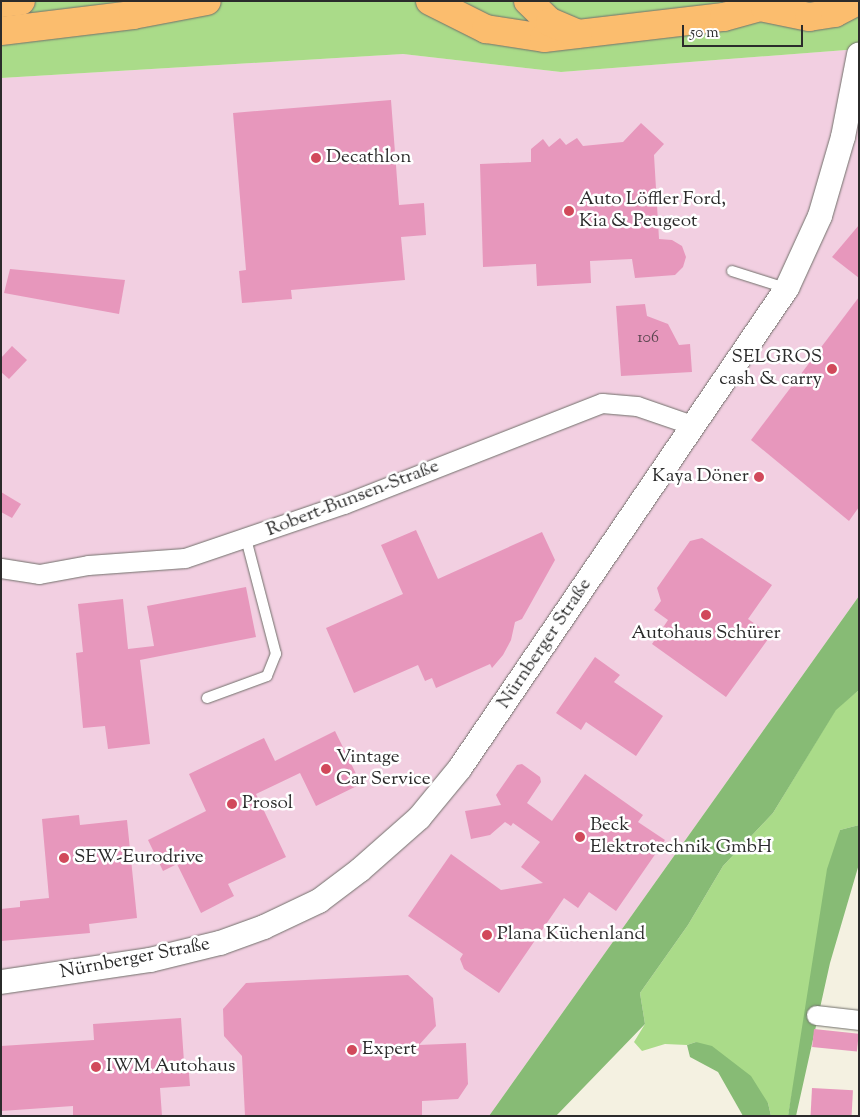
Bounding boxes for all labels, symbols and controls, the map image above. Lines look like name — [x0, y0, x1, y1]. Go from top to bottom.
scale bar — [685, 15, 806, 47]
text: 50 m — [690, 23, 719, 44]
place label: Decathlon — [326, 147, 411, 169]
marker: Decathlon — [310, 152, 322, 164]
place label: Auto Löffler Ford, Kia & Peugeot — [579, 189, 726, 233]
marker: Auto Löffler Ford, Kia & Peugeot — [563, 205, 575, 217]
house number: 106 — [637, 329, 659, 349]
place label: SELGROS cash & carry — [719, 347, 822, 391]
marker: SELGROS cash & carry — [826, 363, 838, 375]
street label: Robert-Bunsen-Straße — [263, 456, 443, 542]
place label: Kaya Döner — [652, 466, 749, 488]
marker: Kaya Döner — [753, 471, 765, 483]
street label: Nürnberger Straße — [493, 574, 597, 714]
marker: Autohaus Schürer — [700, 609, 712, 621]
place label: Autohaus Schürer — [631, 623, 781, 645]
place label: Vintage Car Service — [336, 747, 431, 791]
marker: Vintage Car Service — [320, 763, 332, 775]
place label: Prosol — [242, 793, 293, 815]
marker: Prosol — [226, 798, 238, 810]
place label: Beck Elektrotechnik GmbH — [590, 815, 772, 859]
marker: Beck Elektrotechnik GmbH — [574, 831, 586, 843]
place label: SEW-Eurodrive — [74, 847, 204, 869]
marker: SEW-Eurodrive — [58, 852, 70, 864]
place label: Plana Küchenland — [497, 924, 645, 946]
marker: Plana Küchenland — [481, 929, 493, 941]
street label: Nürnberger Straße — [58, 933, 212, 985]
place label: Expert — [362, 1039, 417, 1061]
marker: Expert — [346, 1044, 358, 1056]
place label: IWM Autohaus — [106, 1056, 235, 1078]
marker: IWM Autohaus — [90, 1061, 102, 1073]

